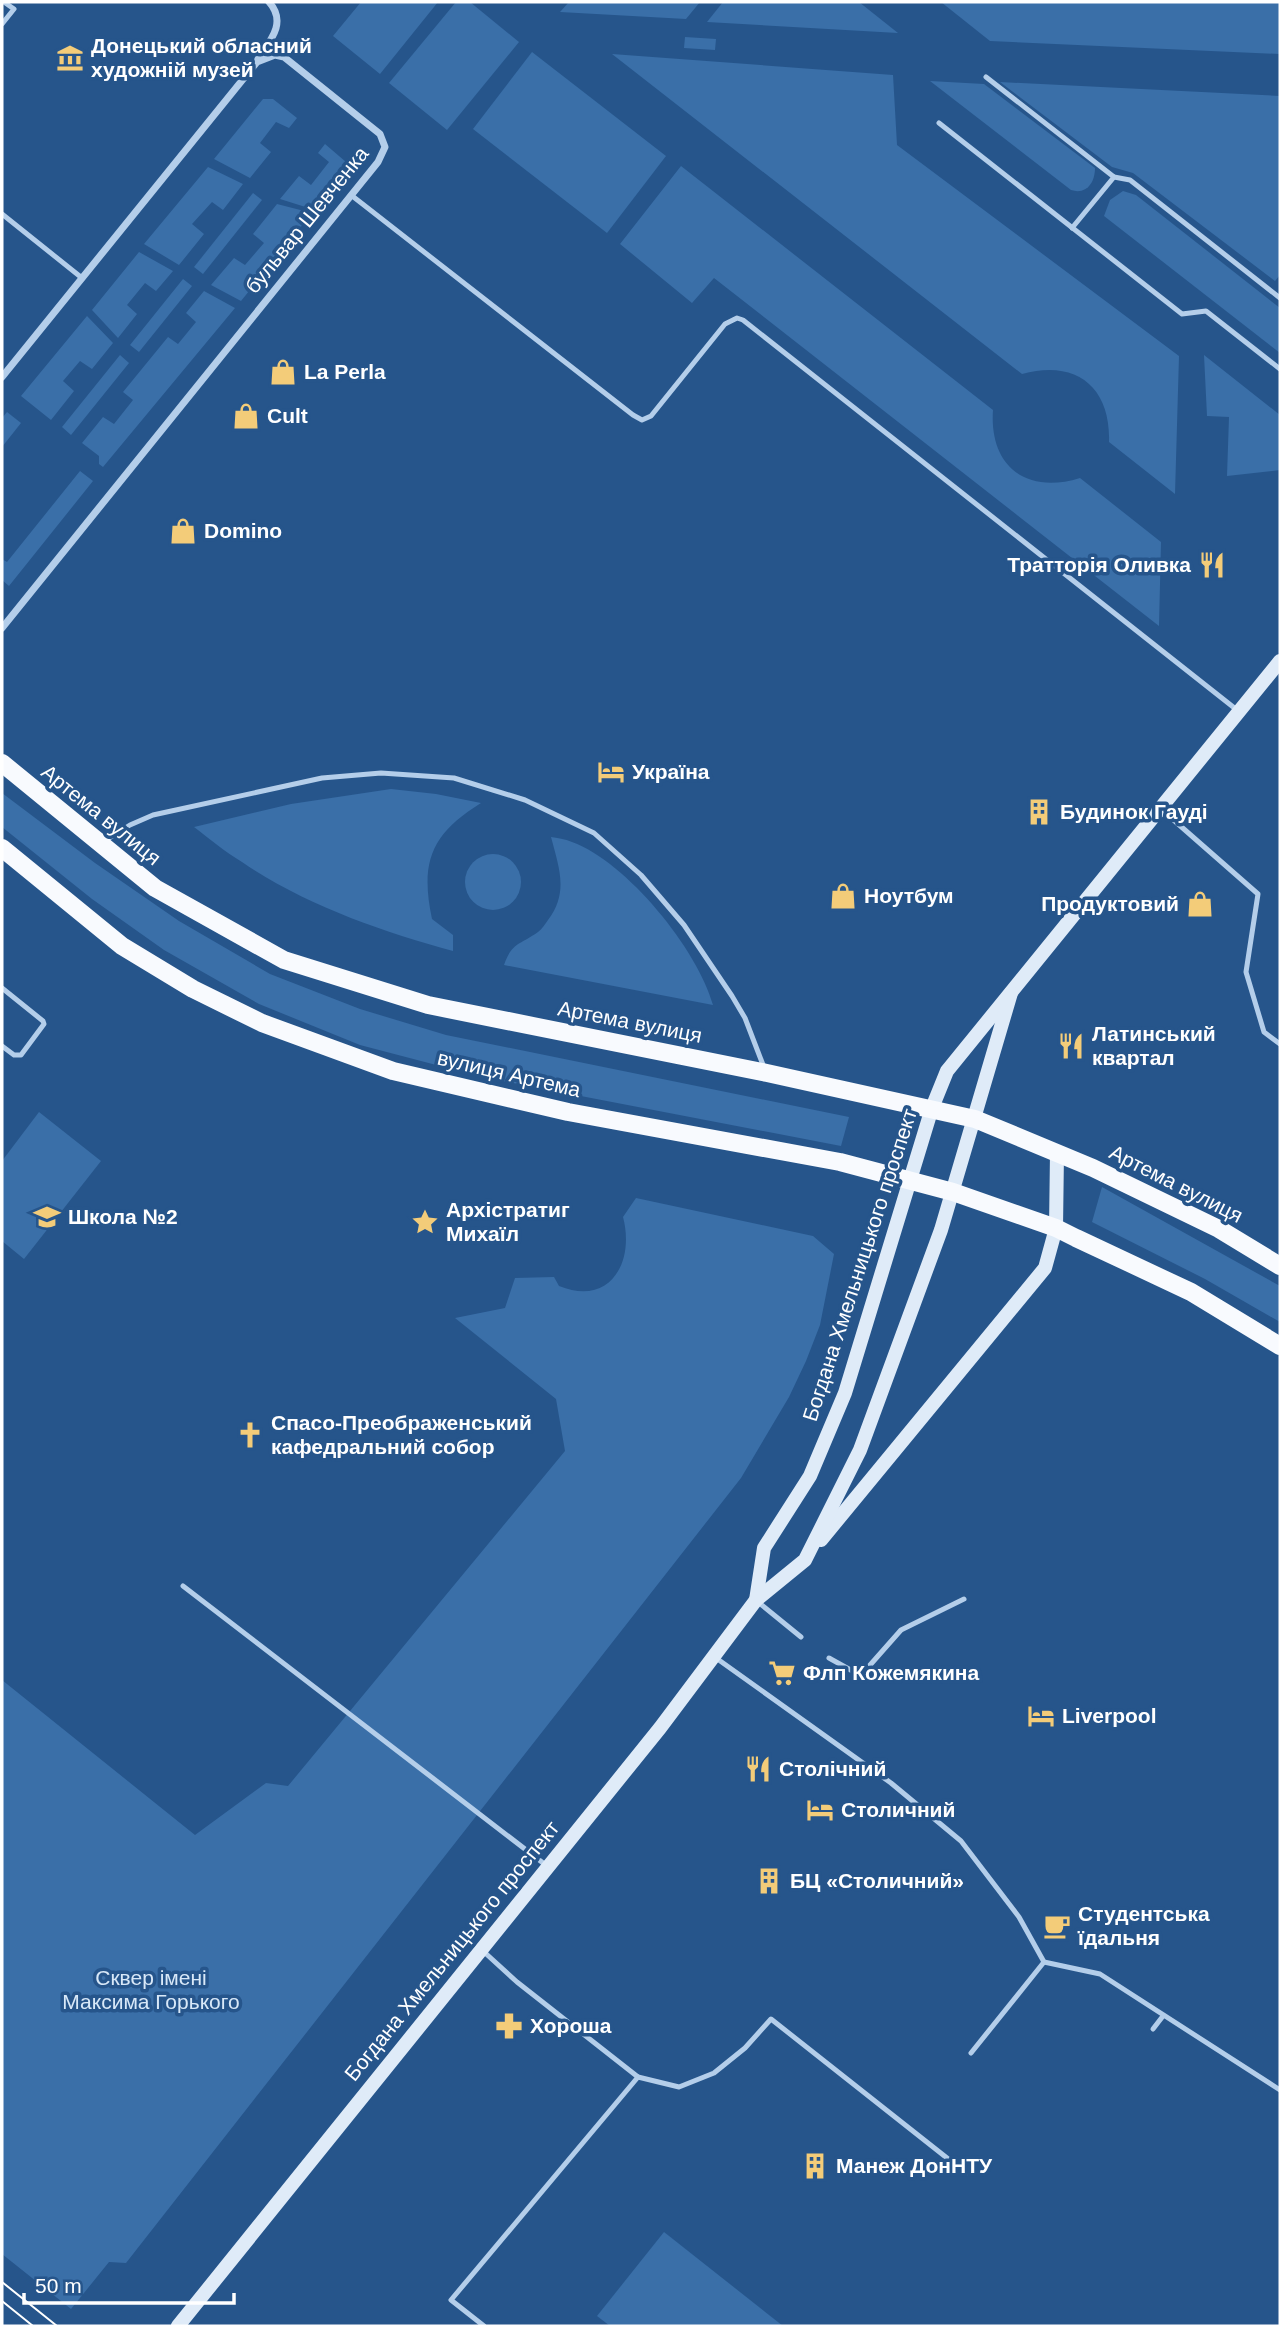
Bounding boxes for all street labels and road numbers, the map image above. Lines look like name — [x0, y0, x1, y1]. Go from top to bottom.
street label: бульвар Шевченка — [241, 142, 373, 297]
street label: Артема вулиця — [37, 760, 165, 870]
street label: Артема вулиця — [556, 996, 704, 1047]
street label: вулиця Артема — [435, 1046, 583, 1101]
street label: Богдана Хмельницького проспект — [798, 1105, 921, 1424]
street label: Артема вулиця — [1106, 1140, 1247, 1227]
street label: Богдана Хмельницького проспект — [340, 1816, 564, 2085]

